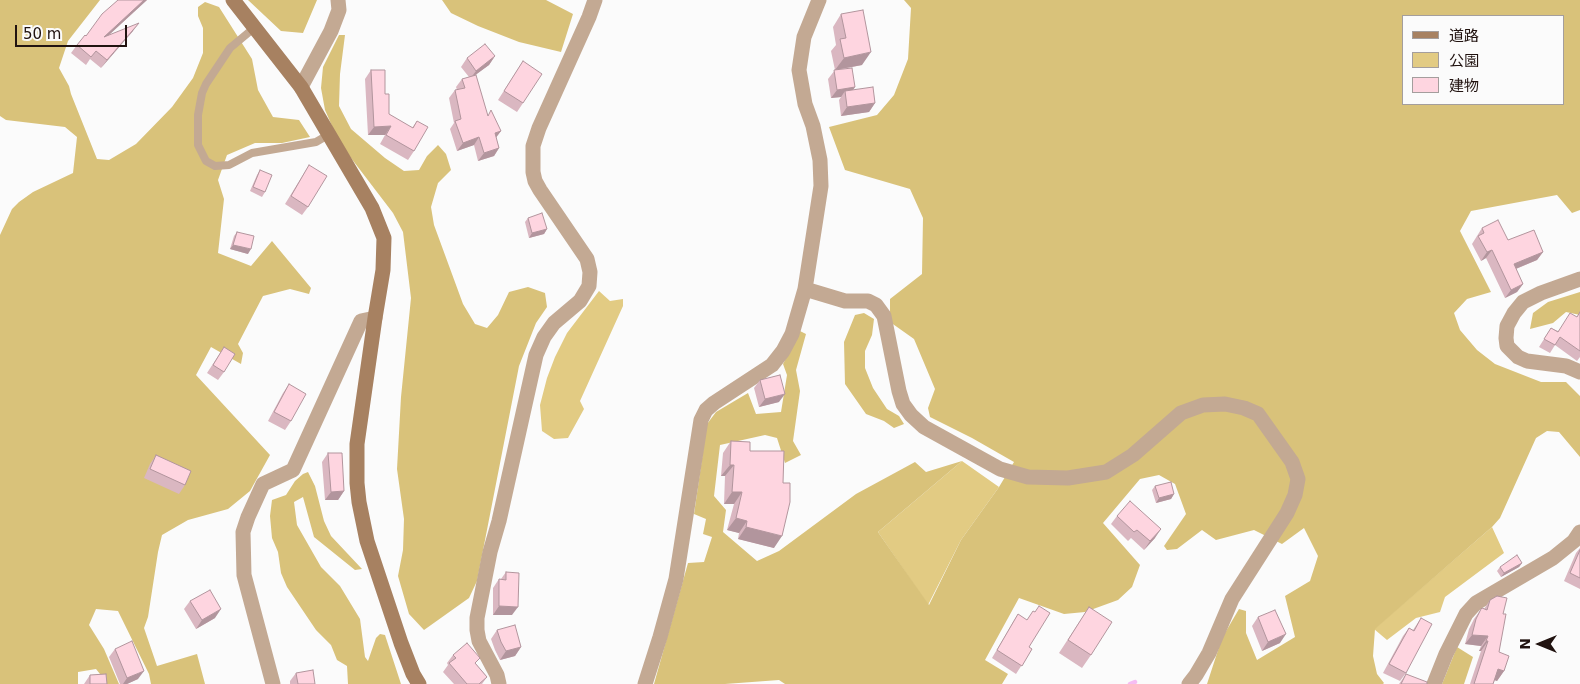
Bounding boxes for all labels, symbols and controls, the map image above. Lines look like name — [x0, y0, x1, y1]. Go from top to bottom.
scale bar — [18, 15, 130, 47]
legend — [1402, 15, 1565, 105]
text: 50 m — [23, 25, 61, 43]
text: 道路 — [1449, 27, 1479, 45]
text: 公園 — [1449, 52, 1479, 70]
text: 建物 — [1449, 77, 1479, 95]
north arrow — [1515, 619, 1565, 669]
text: N — [1517, 638, 1533, 650]

